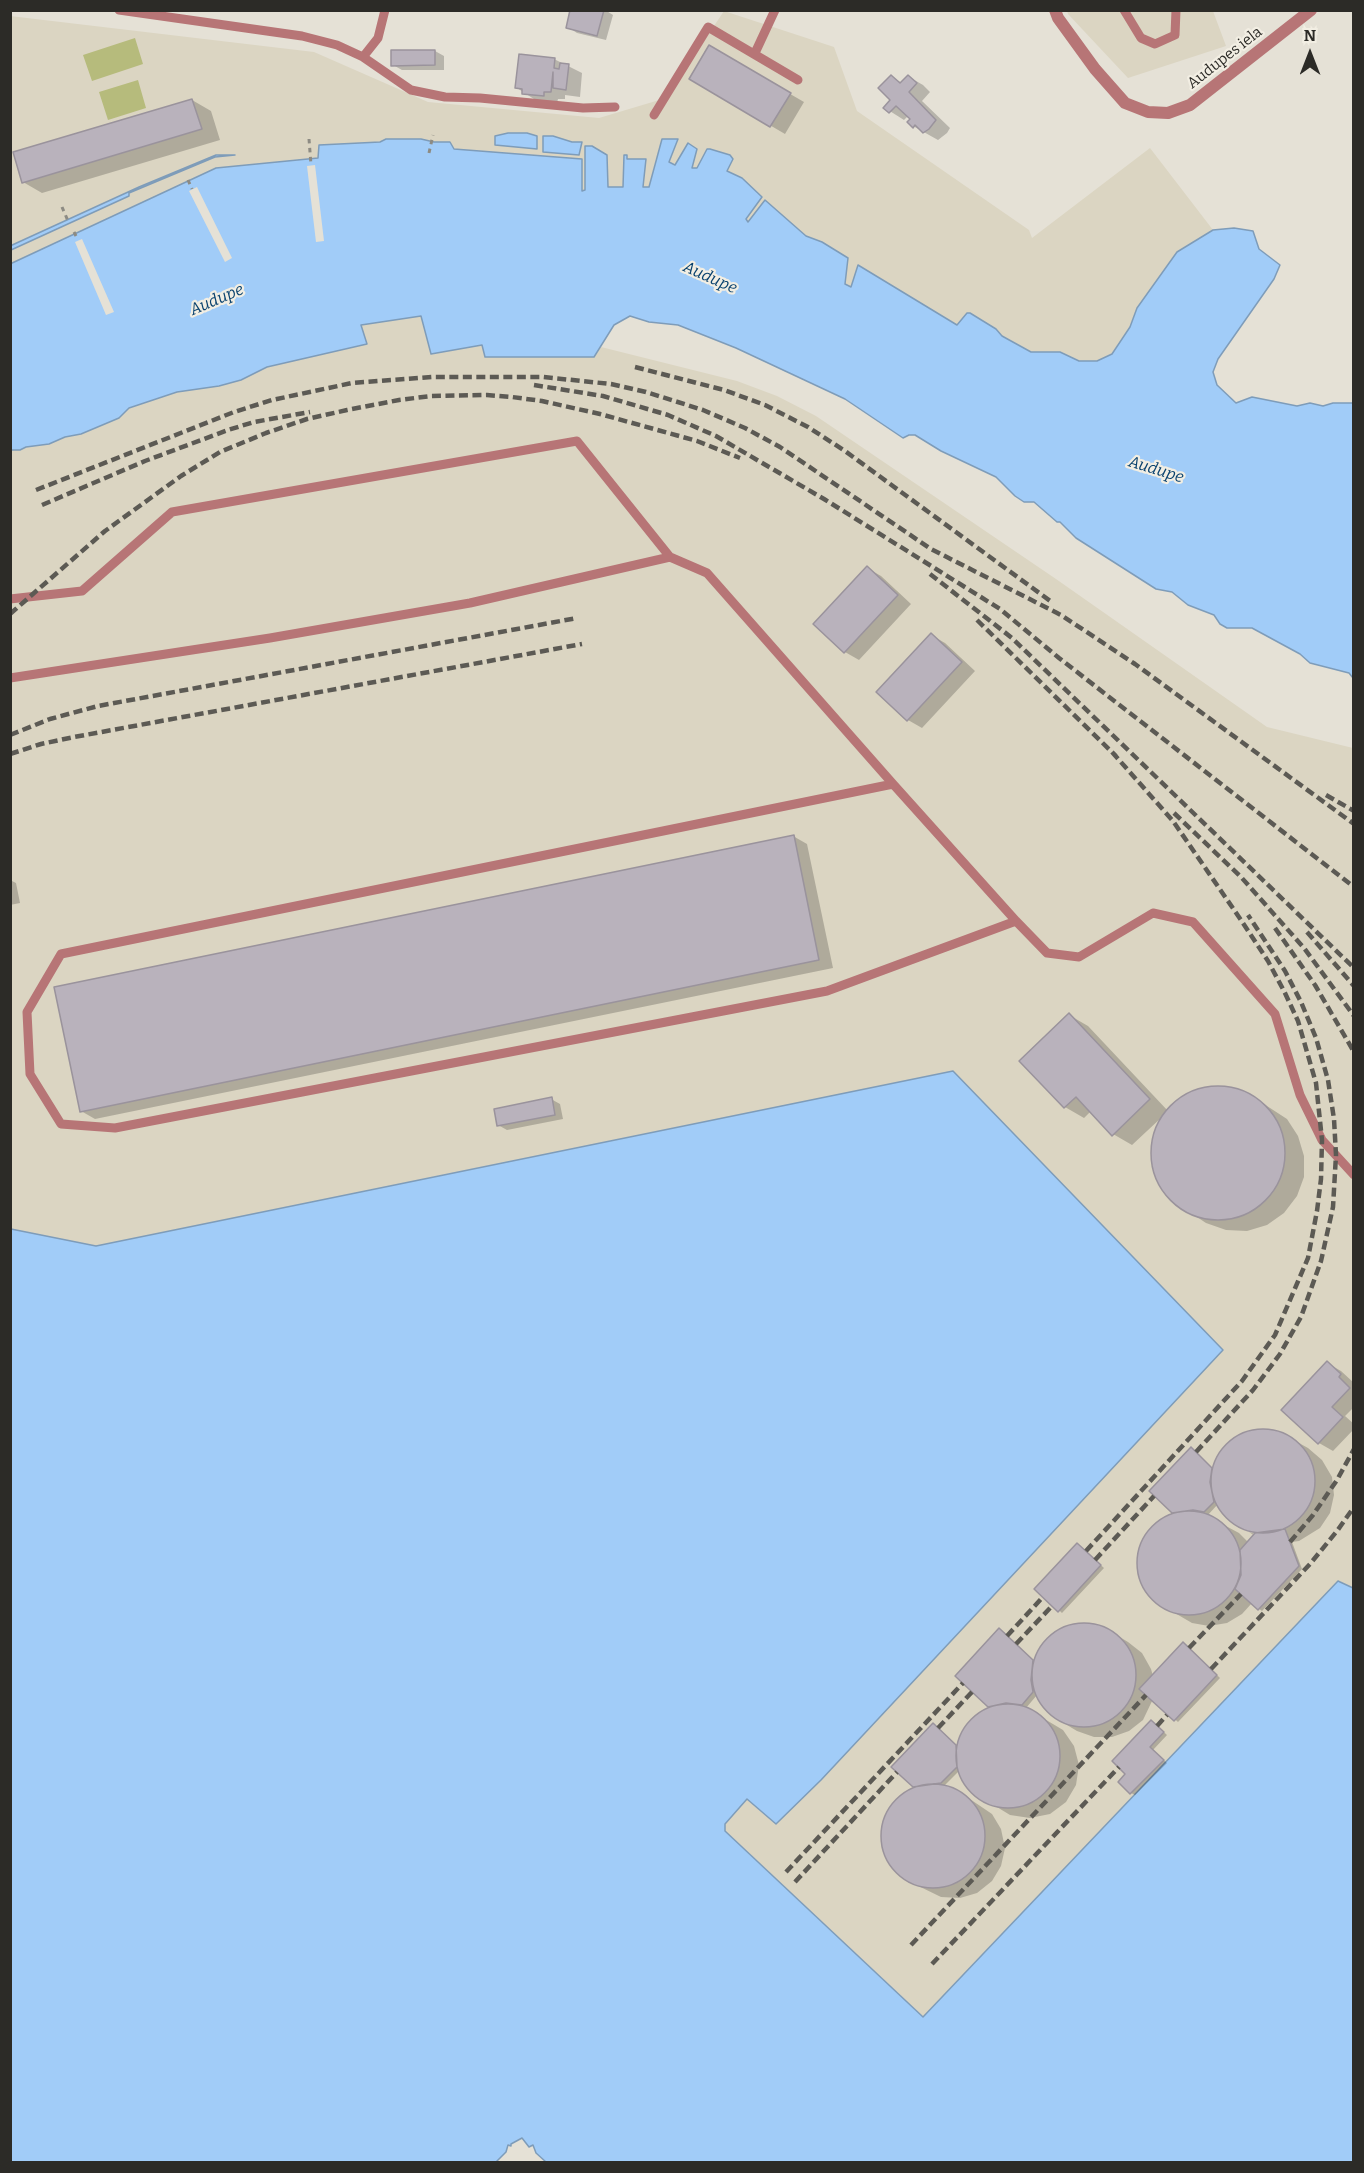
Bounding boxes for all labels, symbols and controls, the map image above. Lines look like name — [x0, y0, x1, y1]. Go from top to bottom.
street label: Audupes iela — [1184, 23, 1266, 93]
north arrow — [1280, 24, 1340, 84]
text: N — [1304, 26, 1316, 45]
water label: Audupe — [680, 258, 740, 298]
water label: Audupe — [187, 280, 247, 320]
water label: Audupe — [1126, 453, 1186, 487]

